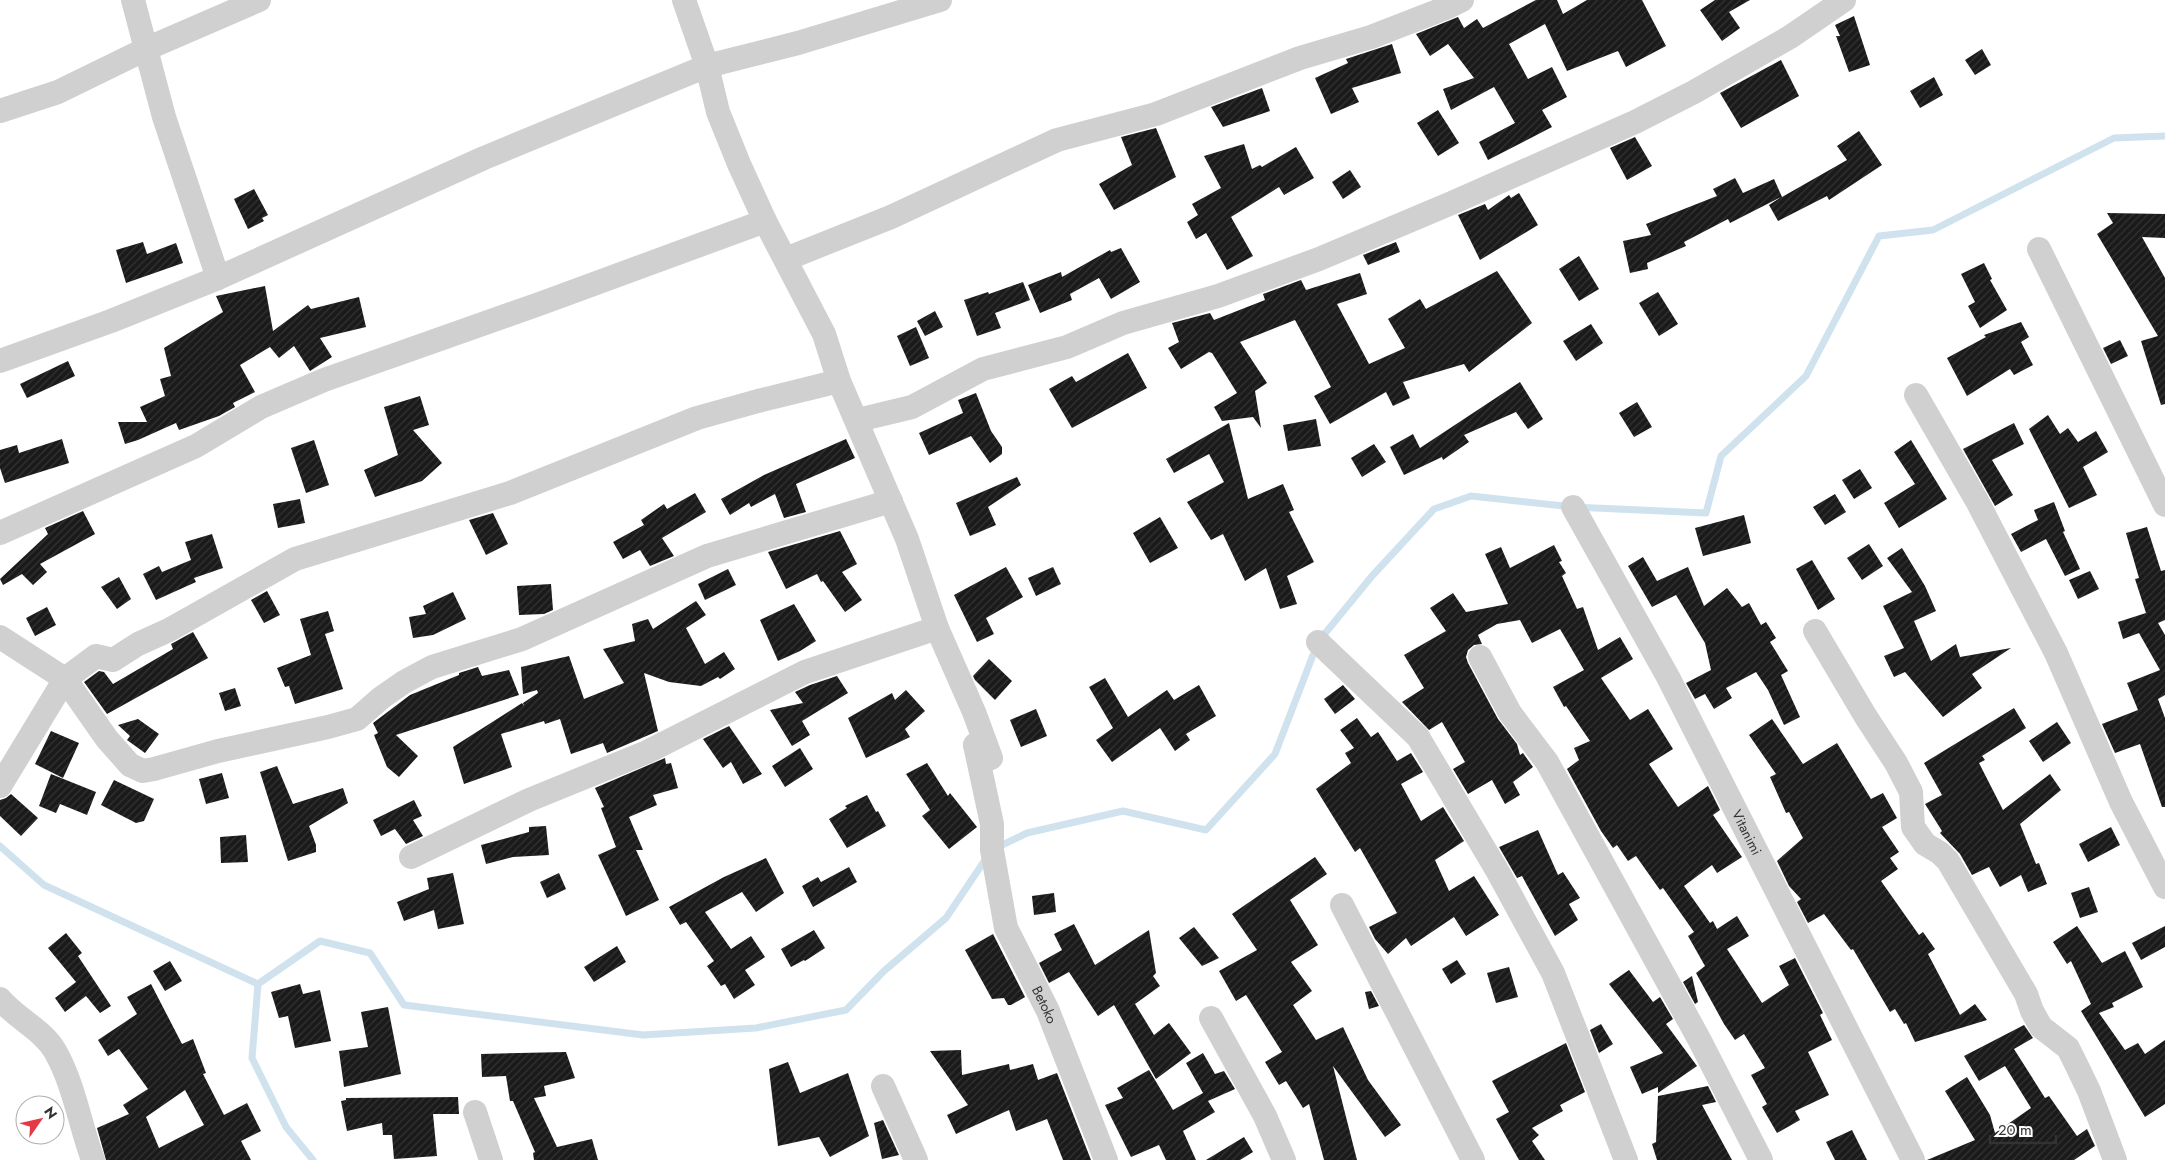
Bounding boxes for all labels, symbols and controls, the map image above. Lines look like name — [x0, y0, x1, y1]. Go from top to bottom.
street label: Vitanimi — [1727, 806, 1767, 859]
street label: Betoko — [1027, 982, 1062, 1027]
north arrow — [15, 1095, 65, 1145]
text: N — [39, 1103, 62, 1123]
scale bar — [1990, 1112, 2056, 1144]
text: 20 m — [1998, 1119, 2032, 1141]

